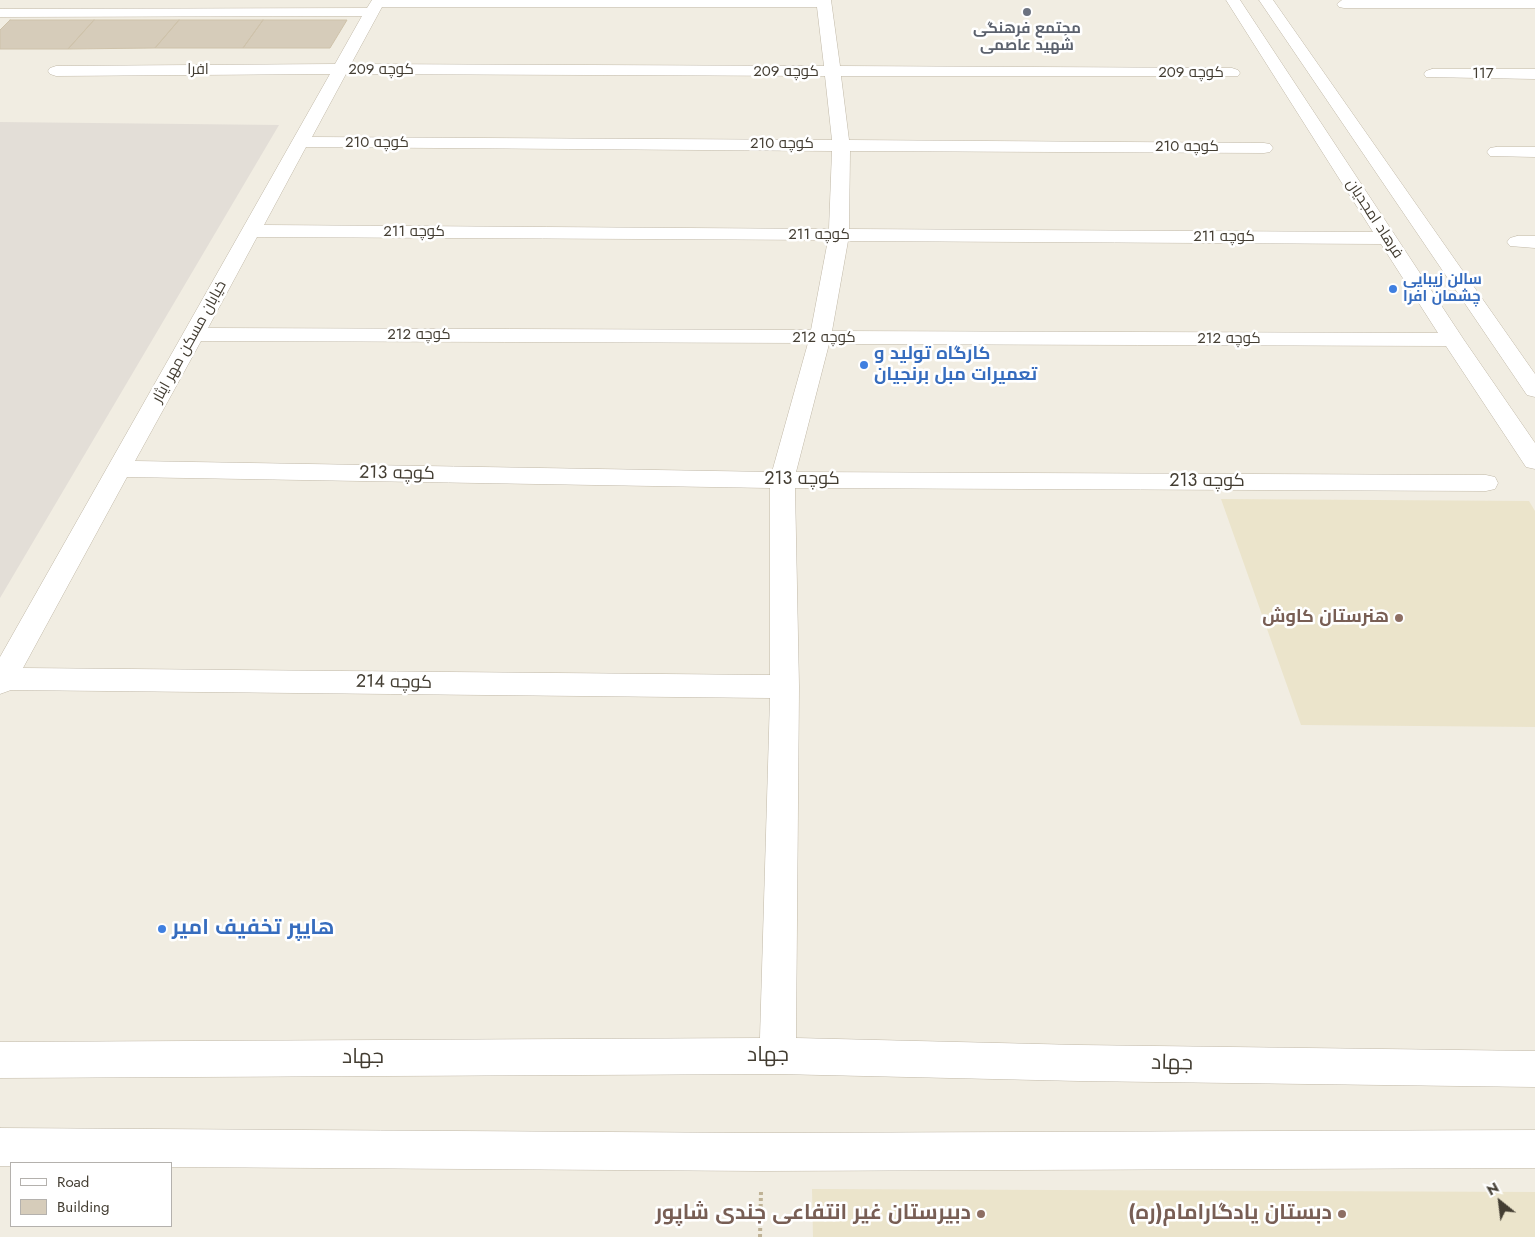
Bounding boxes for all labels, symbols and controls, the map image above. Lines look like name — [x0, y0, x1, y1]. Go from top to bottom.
marker: مجتمع فرهنگی شهید عاصمی — [1021, 6, 1033, 18]
place label: مجتمع فرهنگی شهید عاصمی — [973, 20, 1081, 55]
street label: افرا — [187, 61, 209, 79]
street label: کوچه 209 — [348, 61, 414, 79]
street label: کوچه 209 — [753, 63, 819, 81]
street label: کوچه 209 — [1158, 64, 1224, 82]
street label: 117 — [1472, 65, 1494, 83]
street label: کوچه 210 — [345, 134, 409, 152]
street label: کوچه 210 — [750, 135, 814, 153]
street label: کوچه 210 — [1155, 138, 1219, 156]
street label: فرهاد امجدیان — [1342, 176, 1406, 262]
street label: کوچه 211 — [383, 223, 445, 241]
street label: کوچه 211 — [788, 226, 850, 244]
street label: کوچه 211 — [1193, 228, 1255, 246]
place label: سالن زیبایی چشمان افرا — [1403, 271, 1482, 306]
street label: خیابان مسکن مهر ایثار — [149, 278, 231, 406]
marker: سالن زیبایی چشمان افرا — [1387, 283, 1399, 295]
street label: کوچه 212 — [387, 326, 451, 344]
street label: کوچه 212 — [792, 329, 856, 347]
street label: کوچه 212 — [1197, 330, 1261, 348]
place label: کارگاه تولید و تعمیرات مبل برنجیان — [874, 344, 1037, 386]
marker: کارگاه تولید و تعمیرات مبل برنجیان — [858, 359, 870, 371]
street label: کوچه 213 — [359, 463, 435, 485]
street label: کوچه 213 — [764, 469, 840, 491]
street label: کوچه 213 — [1169, 471, 1245, 493]
place label: هنرستان کاوش — [1262, 607, 1389, 629]
marker: هنرستان کاوش — [1393, 612, 1405, 624]
street label: کوچه 214 — [356, 672, 432, 694]
place label: هایپر تخفیف امیر — [172, 916, 334, 942]
marker: هایپر تخفیف امیر — [156, 923, 168, 935]
street label: جهاد — [747, 1043, 789, 1069]
street label: جهاد — [342, 1045, 384, 1071]
street label: جهاد — [1151, 1051, 1193, 1077]
legend — [10, 1162, 172, 1227]
text: Road — [57, 1171, 89, 1193]
north arrow — [1475, 1177, 1525, 1227]
text: N — [1483, 1177, 1502, 1200]
text: Building — [57, 1196, 109, 1218]
place label: دبیرستان غیر انتفاعی جندی شاپور — [655, 1201, 971, 1227]
place label: دبستان یادگارامام(ره) — [1128, 1201, 1332, 1227]
marker: دبیرستان غیر انتفاعی جندی شاپور — [975, 1208, 987, 1220]
marker: دبستان یادگارامام(ره) — [1336, 1208, 1348, 1220]

